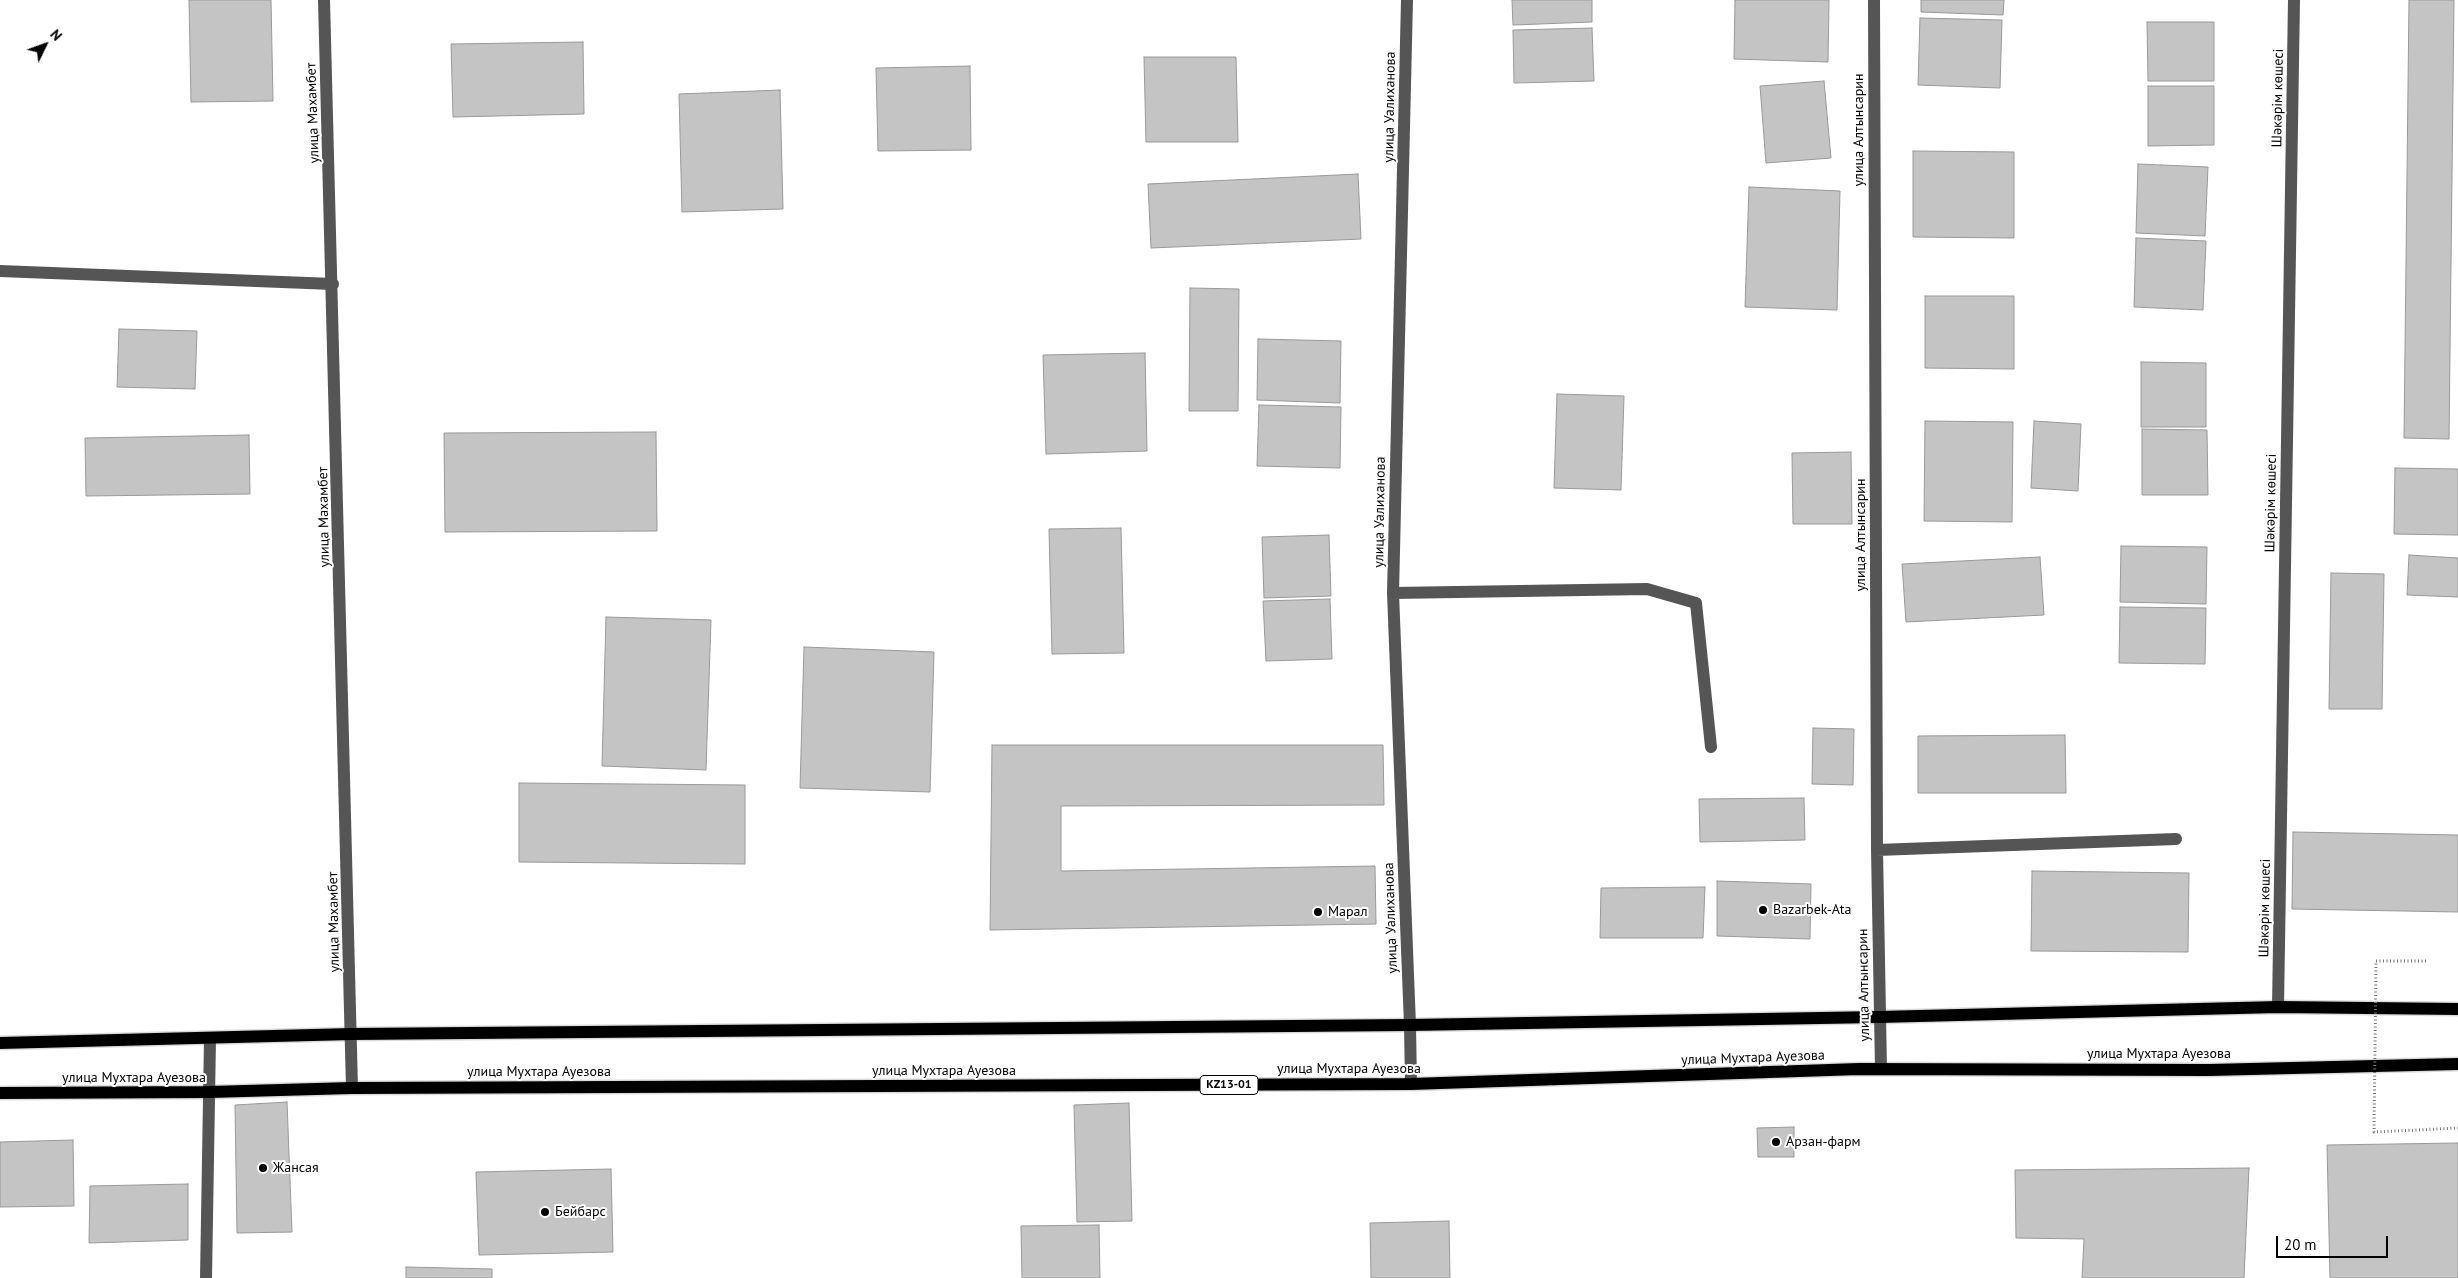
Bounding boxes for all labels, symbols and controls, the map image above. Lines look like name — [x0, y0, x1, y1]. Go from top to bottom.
north arrow — [20, 20, 70, 70]
text: N — [46, 26, 66, 44]
street label: Шәкәрім көшесі — [2269, 49, 2287, 147]
street label: улица Уалиханова — [1381, 51, 1399, 163]
street label: улица Махамбет — [303, 62, 323, 164]
street label: улица Алтынсарин — [1851, 74, 1867, 186]
street label: Шәкәрім көшесі — [2262, 454, 2280, 552]
street label: улица Уалиханова — [1371, 456, 1389, 568]
street label: улица Махамбет — [315, 466, 333, 568]
street label: улица Алтынсарин — [1853, 479, 1869, 591]
street label: Шәкәрім көшесі — [2256, 859, 2274, 957]
street label: улица Уалиханова — [1381, 862, 1401, 974]
street label: улица Махамбет — [325, 871, 343, 973]
place label: Bazarbek-Ata — [1773, 902, 1852, 918]
place label: Марал — [1328, 904, 1368, 920]
marker: Bazarbek-Ata — [1757, 904, 1769, 916]
marker: Марал — [1312, 906, 1324, 918]
street label: улица Алтынсарин — [1855, 928, 1873, 1042]
street label: улица Мухтара Ауезова — [2087, 1046, 2231, 1062]
street label: улица Мухтара Ауезова — [1681, 1047, 1825, 1069]
street label: улица Мухтара Ауезова — [1277, 1061, 1421, 1077]
street label: улица Мухтара Ауезова — [872, 1063, 1016, 1079]
street label: улица Мухтара Ауезова — [467, 1064, 611, 1080]
street label: улица Мухтара Ауезова — [62, 1070, 206, 1086]
road number: KZ13-01 — [1200, 1076, 1258, 1094]
place label: Арзан-фарм — [1786, 1134, 1861, 1150]
marker: Арзан-фарм — [1770, 1136, 1782, 1148]
place label: Жансая — [273, 1160, 319, 1176]
marker: Жансая — [257, 1162, 269, 1174]
place label: Бейбарс — [555, 1204, 606, 1220]
marker: Бейбарс — [539, 1206, 551, 1218]
scale bar — [2278, 1226, 2390, 1258]
text: 20 m — [2284, 1235, 2317, 1254]

